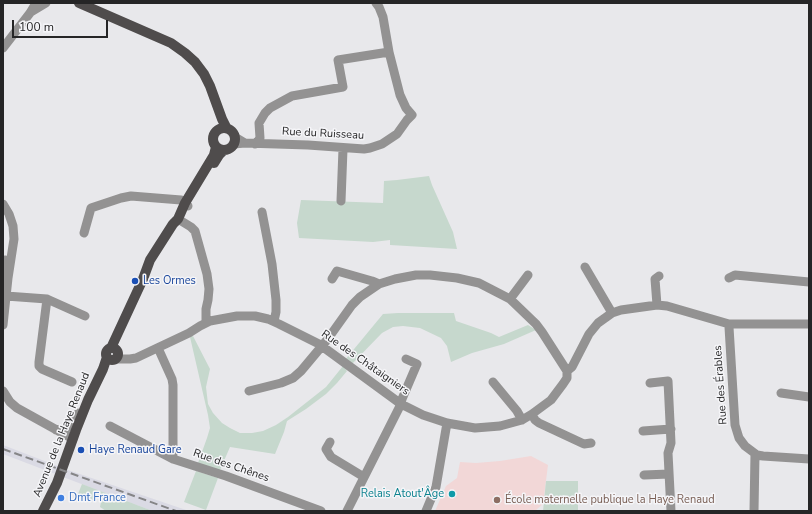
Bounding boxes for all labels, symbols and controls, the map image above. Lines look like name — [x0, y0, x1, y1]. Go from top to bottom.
scale bar — [14, 12, 110, 38]
text: 100 m — [19, 19, 54, 35]
street label: Rue du Ruisseau — [282, 125, 364, 143]
place label: Les Ormes — [143, 274, 196, 288]
marker: Les Ormes — [130, 276, 140, 286]
street label: Rue des Châtaigniers — [318, 328, 412, 398]
street label: Rue des Érables — [712, 345, 730, 425]
street label: Avenue de la Haye Renaud — [31, 371, 93, 499]
place label: Haye Renaud Gare — [89, 443, 182, 457]
marker: Haye Renaud Gare — [76, 445, 86, 455]
street label: Rue des Chênes — [191, 447, 271, 485]
place label: Relais Atout'Âge — [361, 487, 444, 501]
marker: Relais Atout'Âge — [447, 489, 457, 499]
place label: Dmt France — [69, 491, 126, 505]
marker: Dmt France — [56, 493, 66, 503]
place label: École maternelle publique la Haye Renaud — [505, 493, 715, 507]
marker: École maternelle publique la Haye Renaud — [492, 495, 502, 505]

